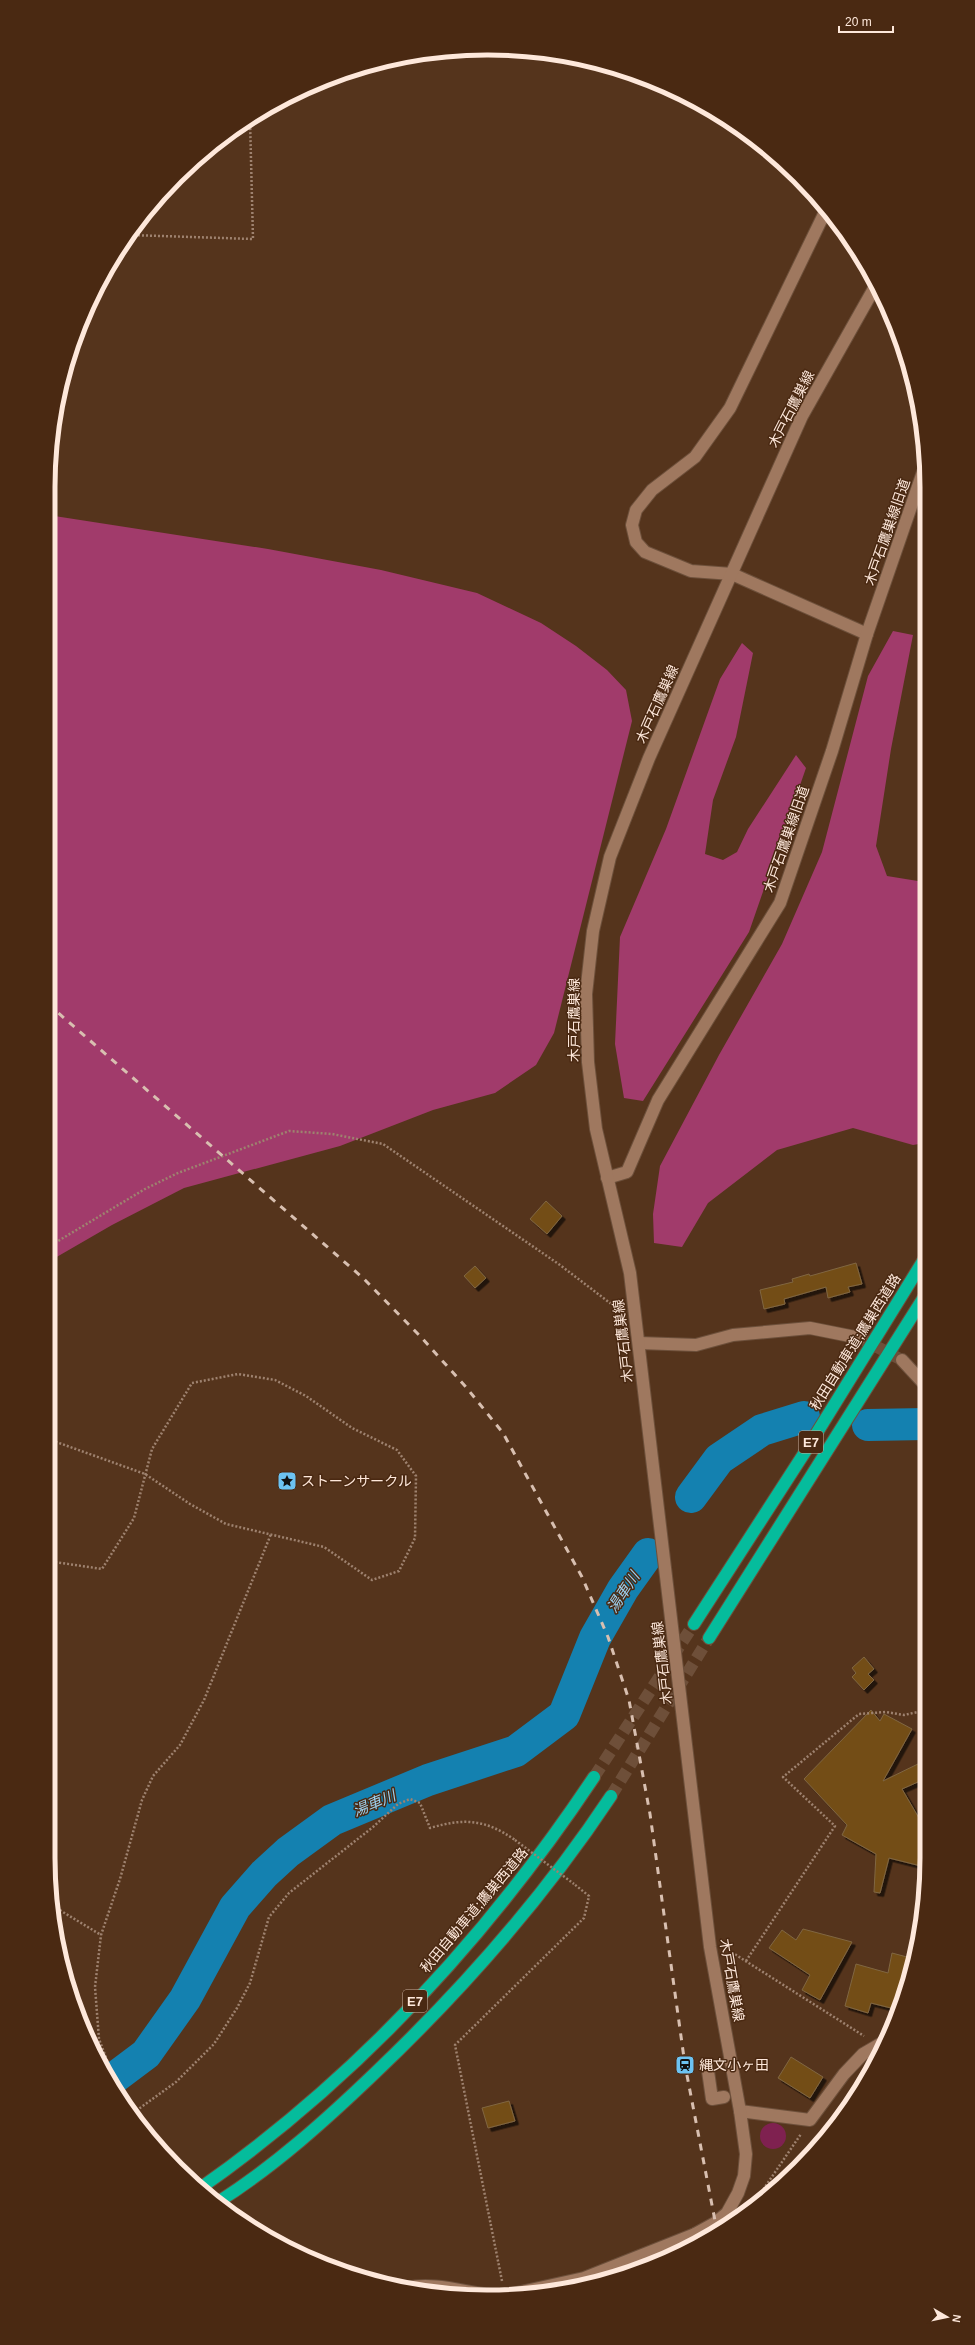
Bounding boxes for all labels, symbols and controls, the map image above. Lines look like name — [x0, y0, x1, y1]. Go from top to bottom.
scale bar — [839, 8, 893, 34]
text: 20 m — [845, 15, 872, 29]
street label: 木戸石鷹巣線 — [765, 368, 817, 450]
street label: 木戸石鷹巣線旧道 — [861, 476, 913, 588]
street label: 木戸石鷹巣線 — [633, 662, 681, 746]
street label: 木戸石鷹巣線旧道 — [760, 783, 812, 895]
street label: 木戸石鷹巣線 — [566, 978, 582, 1062]
street label: 秋田自動車道;鷹巣西道路 — [806, 1271, 904, 1413]
street label: 木戸石鷹巣線 — [610, 1298, 636, 1384]
road number: E7 — [799, 1431, 823, 1453]
place icon: ストーンサークル — [276, 1470, 298, 1492]
place label: ストーンサークル — [301, 1473, 412, 1489]
water label: 湯車川 — [604, 1567, 643, 1616]
street label: 木戸石鷹巣線 — [649, 1620, 675, 1706]
water label: 湯車川 — [350, 1786, 400, 1820]
street label: 秋田自動車道;鷹巣西道路 — [417, 1844, 531, 1976]
street label: 木戸石鷹巣線 — [717, 1937, 747, 2023]
road number: E7 — [403, 1990, 427, 2012]
station icon: 縄文小ヶ田 — [674, 2054, 696, 2076]
place label: 縄文小ヶ田 — [699, 2057, 769, 2073]
north arrow — [927, 2297, 967, 2337]
text: N — [950, 2314, 963, 2323]

